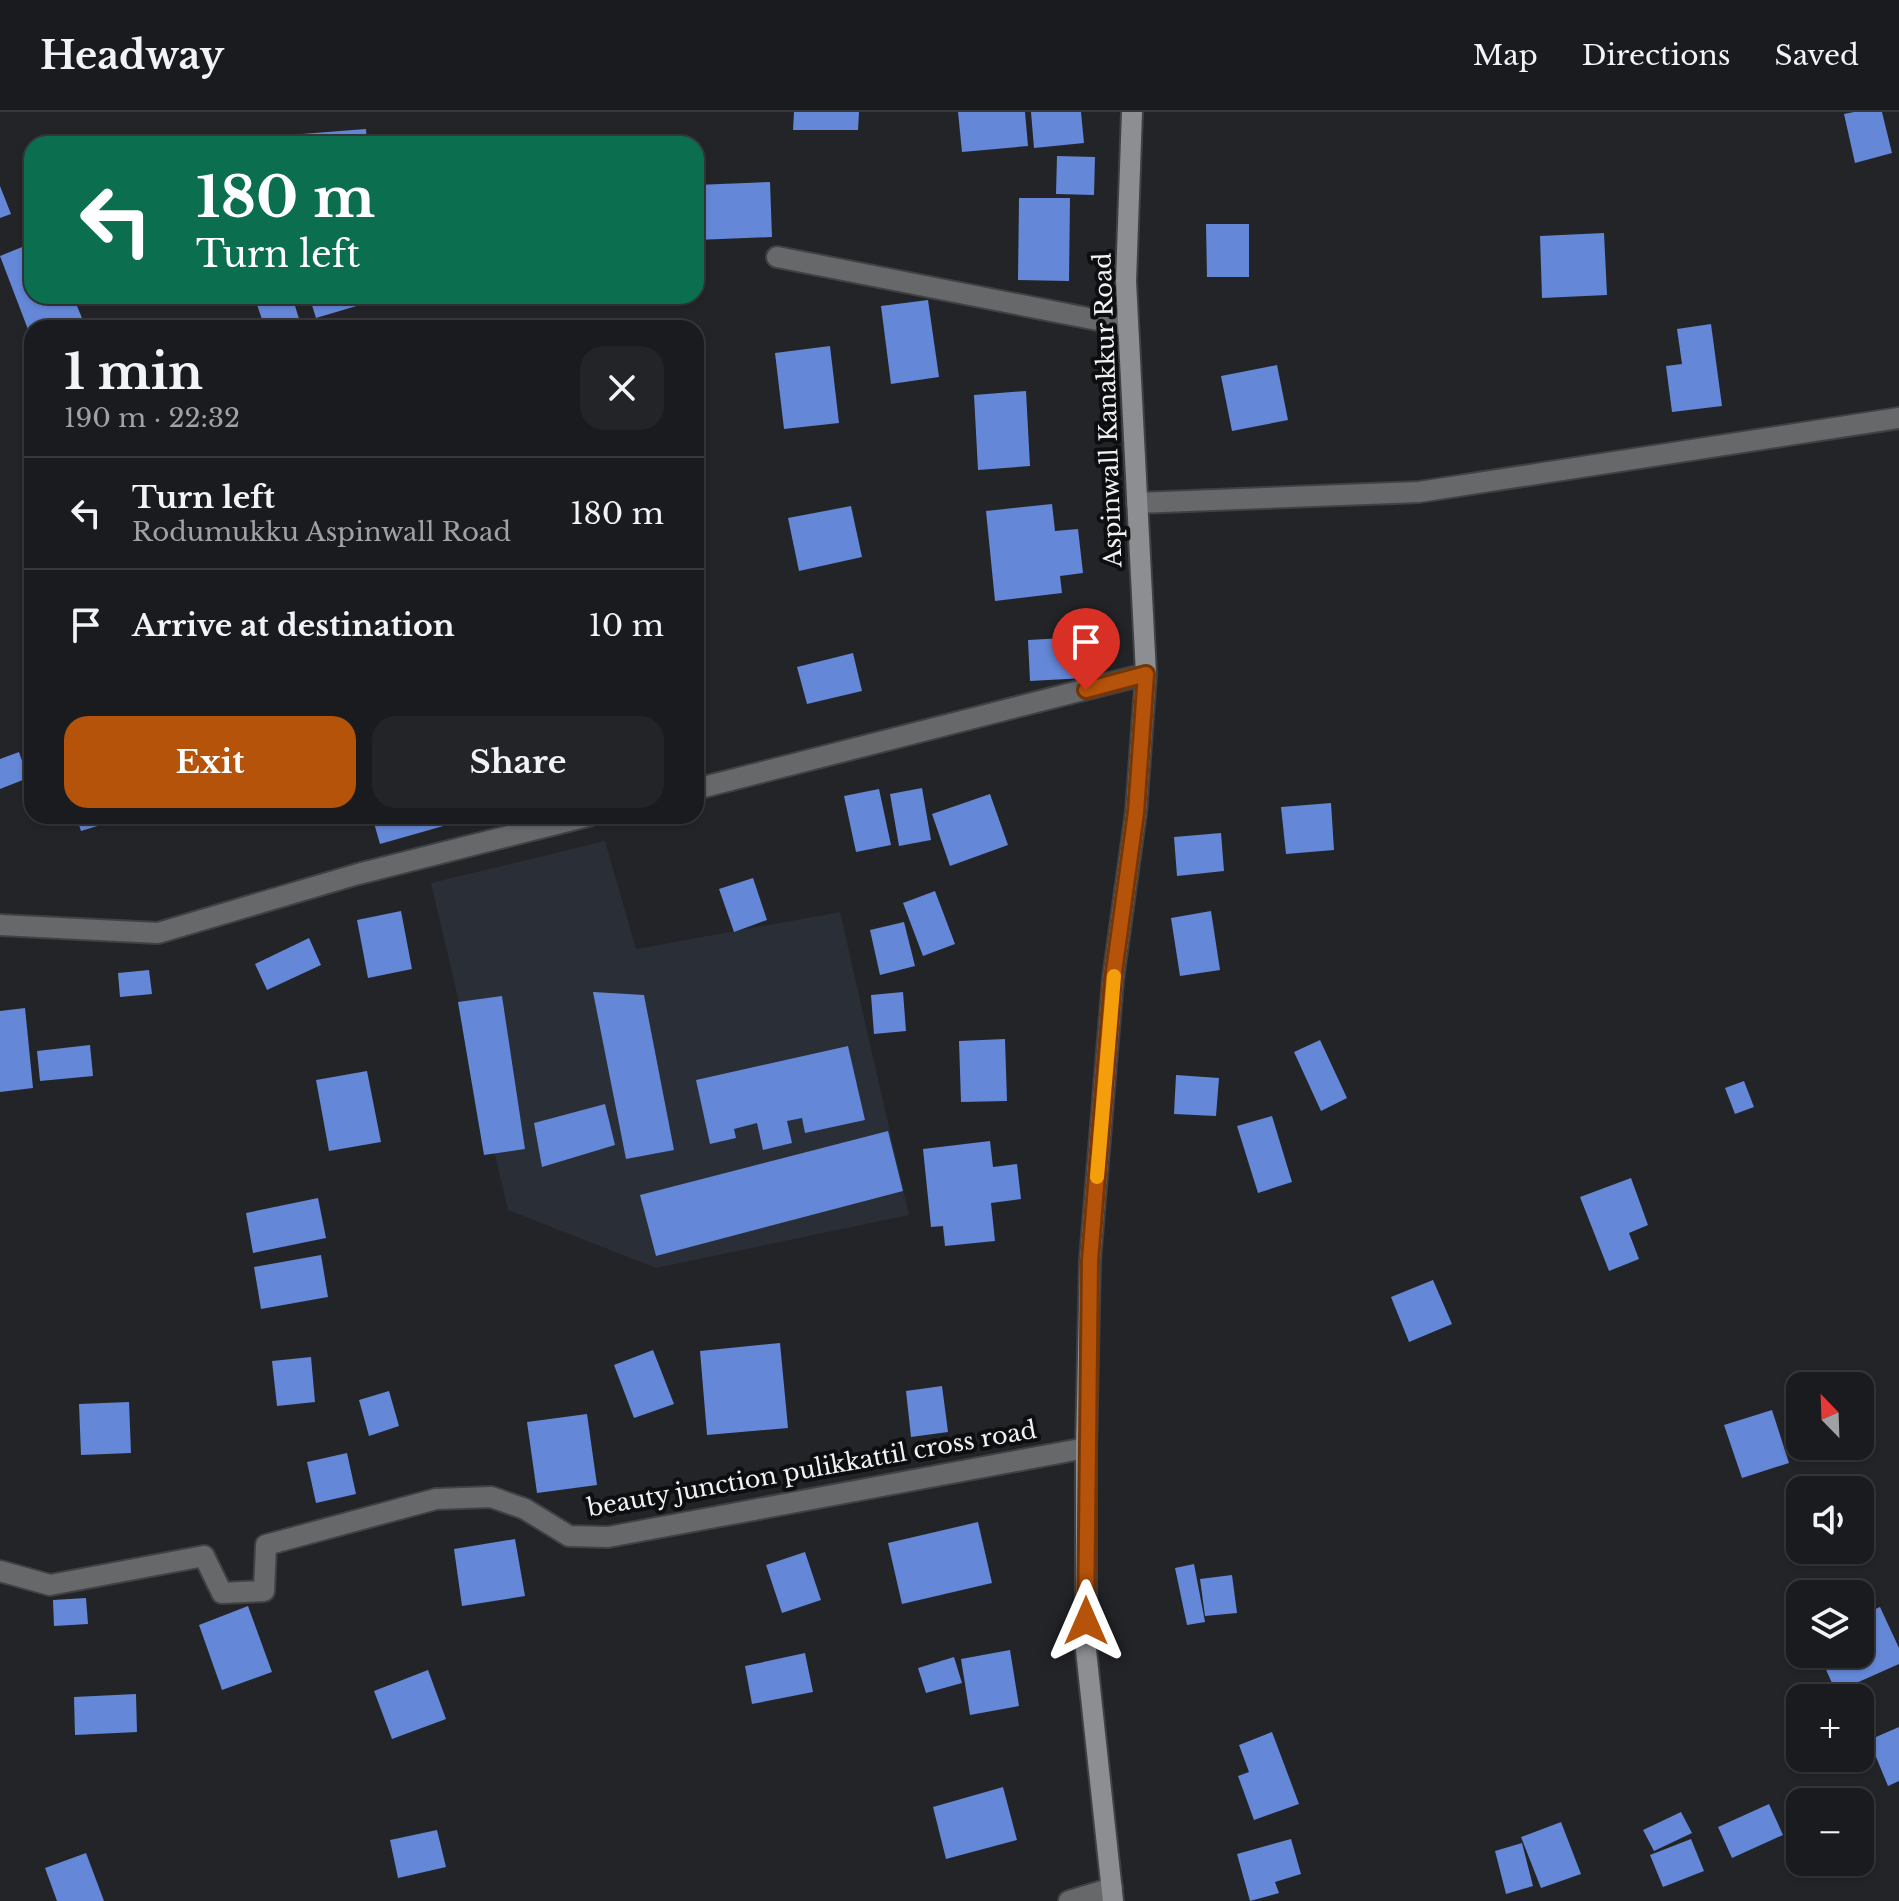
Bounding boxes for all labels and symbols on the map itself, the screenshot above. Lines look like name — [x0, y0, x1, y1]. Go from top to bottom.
street label: Aspinwall Kanakkur Road — [1088, 252, 1128, 569]
pin — [1052, 608, 1120, 690]
north arrow — [1786, 1372, 1874, 1460]
street label: beauty junction pulikkattil cross road — [584, 1415, 1039, 1523]
position arrow — [1044, 1579, 1128, 1663]

